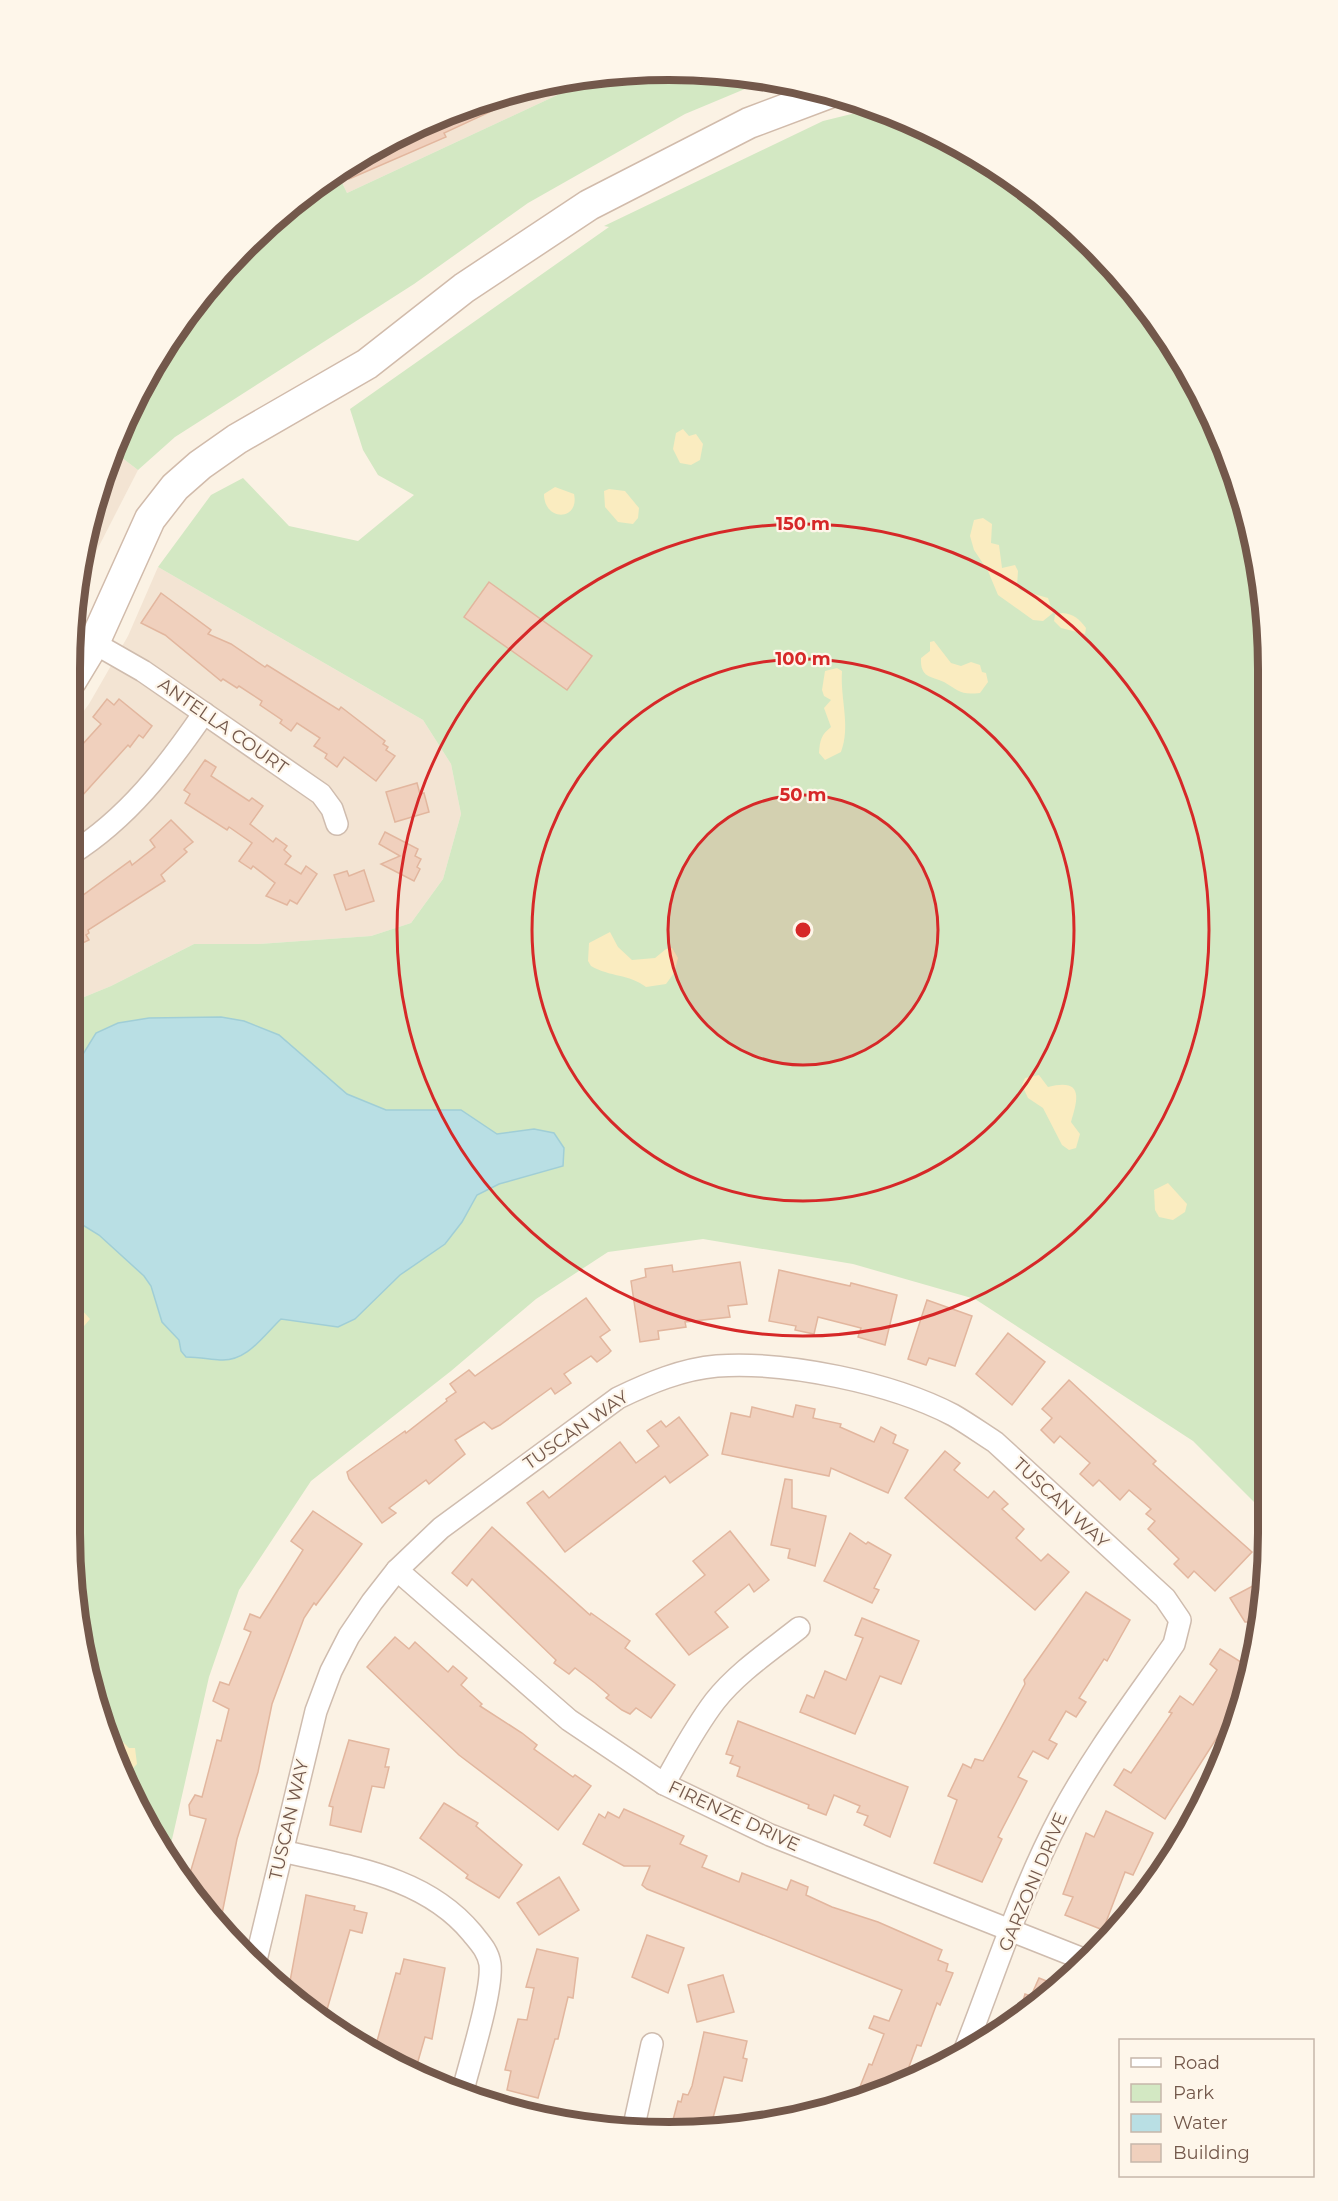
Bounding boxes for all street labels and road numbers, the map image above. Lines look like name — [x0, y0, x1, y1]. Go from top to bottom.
street label: ANTELLA COURT — [154, 673, 293, 779]
street label: TUSCAN WAY — [519, 1385, 633, 1474]
street label: TUSCAN WAY — [1009, 1453, 1114, 1553]
street label: TUSCAN WAY — [264, 1757, 314, 1882]
street label: FIRENZE DRIVE — [665, 1776, 803, 1856]
street label: GARZONI DRIVE — [994, 1809, 1072, 1955]

